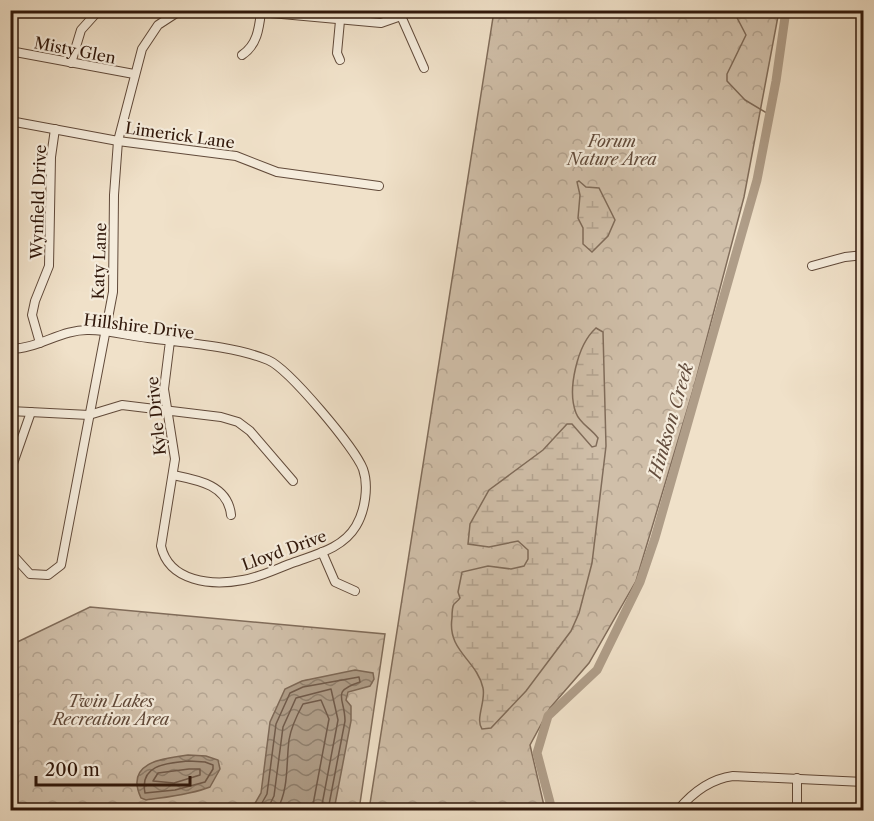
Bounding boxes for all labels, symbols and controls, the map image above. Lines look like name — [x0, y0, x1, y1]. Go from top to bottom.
street label: Misty Glen — [32, 32, 118, 68]
street label: Limerick Lane — [124, 117, 236, 153]
park label: Forum Nature Area — [565, 131, 657, 169]
street label: Wynfield Drive — [26, 144, 50, 261]
street label: Katy Lane — [88, 222, 110, 300]
street label: Hillshire Drive — [83, 309, 195, 343]
water label: Hinkson Creek — [643, 360, 698, 483]
street label: Kyle Drive — [142, 375, 170, 457]
street label: Lloyd Drive — [239, 525, 329, 575]
park label: Twin Lakes Recreation Area — [51, 691, 170, 729]
scale bar — [36, 749, 190, 787]
text: 200 m — [45, 759, 100, 781]

